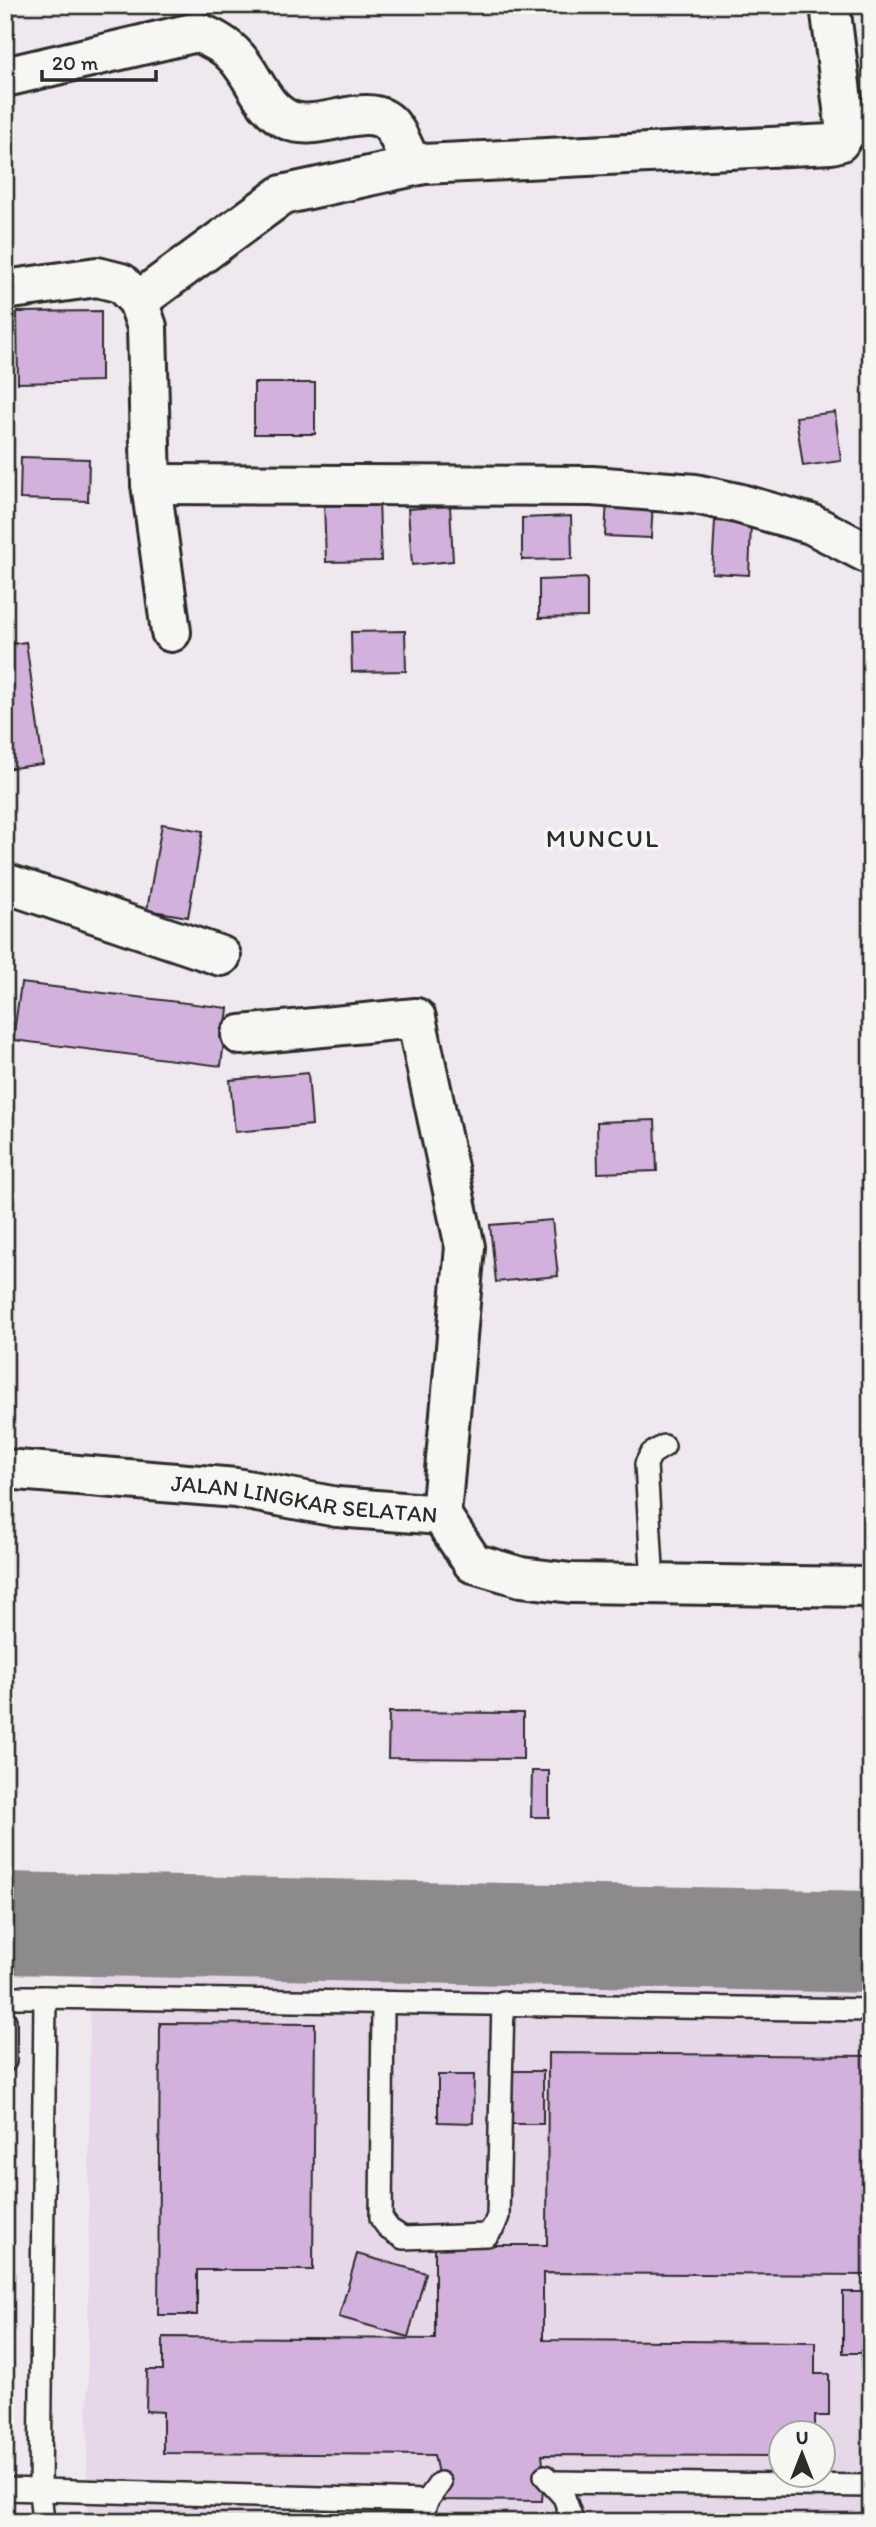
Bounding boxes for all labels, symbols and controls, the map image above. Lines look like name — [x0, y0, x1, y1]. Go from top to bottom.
scale bar — [42, 38, 156, 82]
text: 20 m — [52, 50, 99, 75]
district label: MUNCUL — [546, 822, 660, 854]
street label: JALAN LINGKAR SELATAN — [170, 1469, 438, 1529]
north arrow — [768, 2418, 838, 2488]
text: U — [796, 2426, 808, 2449]

